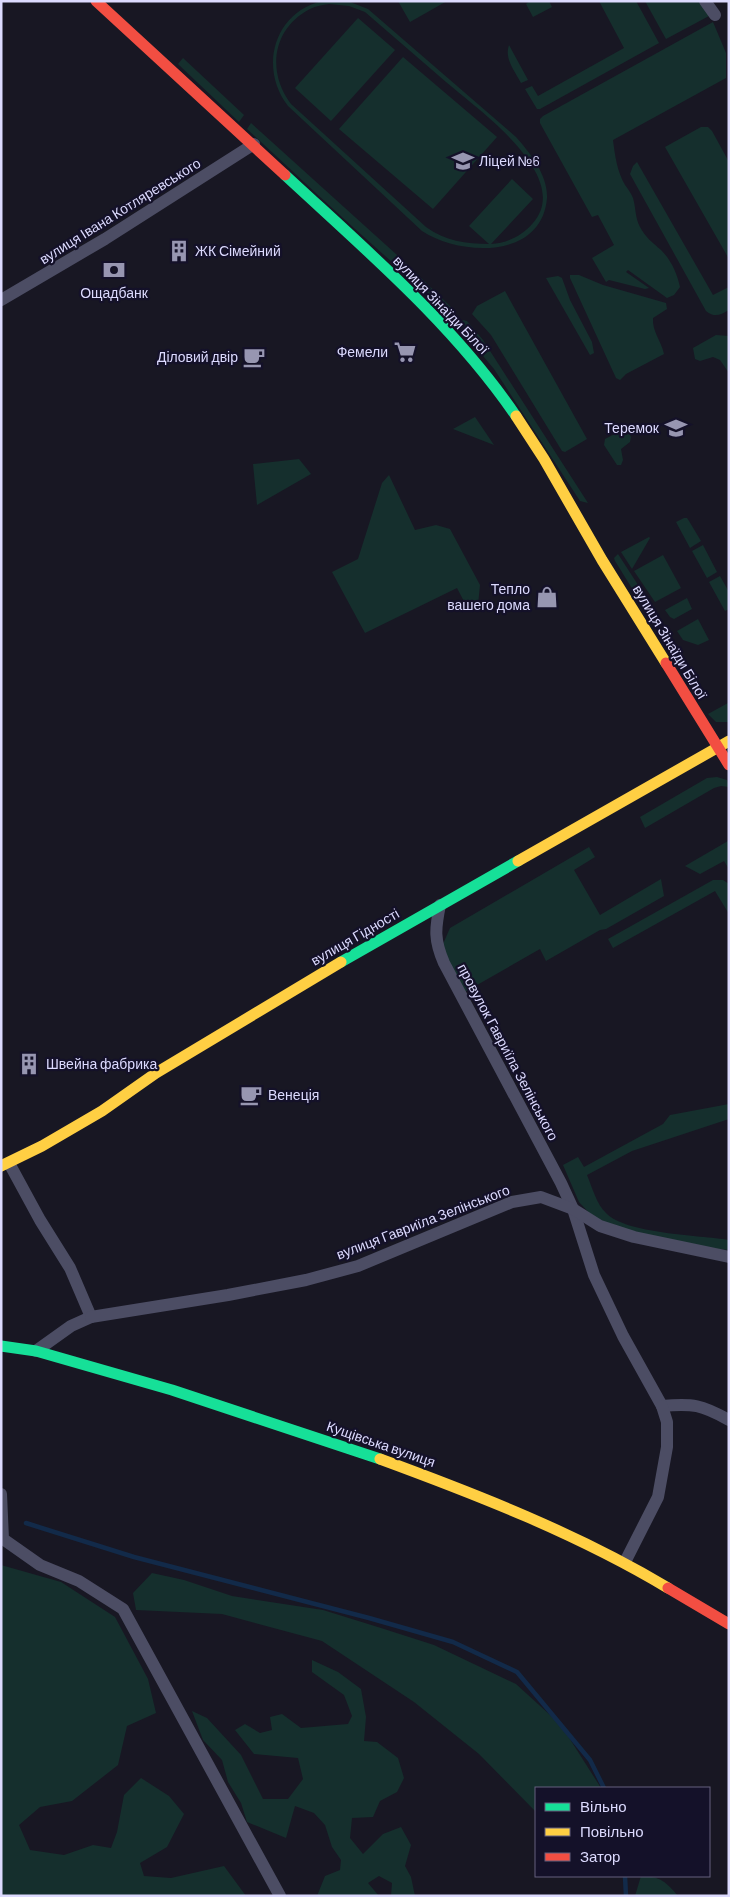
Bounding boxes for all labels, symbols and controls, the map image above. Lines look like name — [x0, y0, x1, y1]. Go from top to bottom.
school or university icon: Ліцей №6 — [450, 148, 476, 174]
place label: Ліцей №6 — [479, 152, 540, 169]
street label: вулиця Івана Котляревського — [36, 154, 204, 267]
building icon: ЖК Сімейний — [166, 238, 192, 264]
place label: ЖК Сімейний — [195, 242, 281, 259]
street label: вулиця Зінаїди Білої — [390, 252, 493, 357]
bank icon: Ощадбанк — [101, 257, 127, 283]
place label: Ощадбанк — [80, 284, 149, 301]
supermarket icon: Фемели — [392, 339, 418, 365]
place label: Фемели — [337, 343, 388, 360]
cafe icon: Діловий двір — [241, 344, 267, 370]
place label: Діловий двір — [157, 348, 238, 365]
school or university icon: Теремок — [663, 415, 689, 441]
place label: Теремок — [604, 419, 660, 436]
place label: Тепло вашего дома — [447, 580, 530, 613]
street label: вулиця Зінаїди Білої — [630, 582, 711, 702]
shop icon: Тепло вашего дома — [534, 584, 560, 610]
street label: вулиця Гідності — [308, 904, 402, 969]
street label: провулок Гавриїла Зелінського — [454, 960, 563, 1143]
building icon: Швейна фабрика — [16, 1051, 42, 1077]
place label: Швейна фабрика — [46, 1055, 157, 1072]
cafe icon: Венеція — [238, 1082, 264, 1108]
place label: Венеція — [268, 1086, 319, 1103]
street label: вулиця Гавриїла Зелінського — [334, 1181, 512, 1262]
street label: Кущівська вулиця — [325, 1417, 438, 1470]
legend — [535, 1787, 710, 1877]
text: Вільно — [580, 1797, 627, 1815]
text: Повільно — [580, 1822, 644, 1840]
text: Затор — [580, 1847, 620, 1865]

